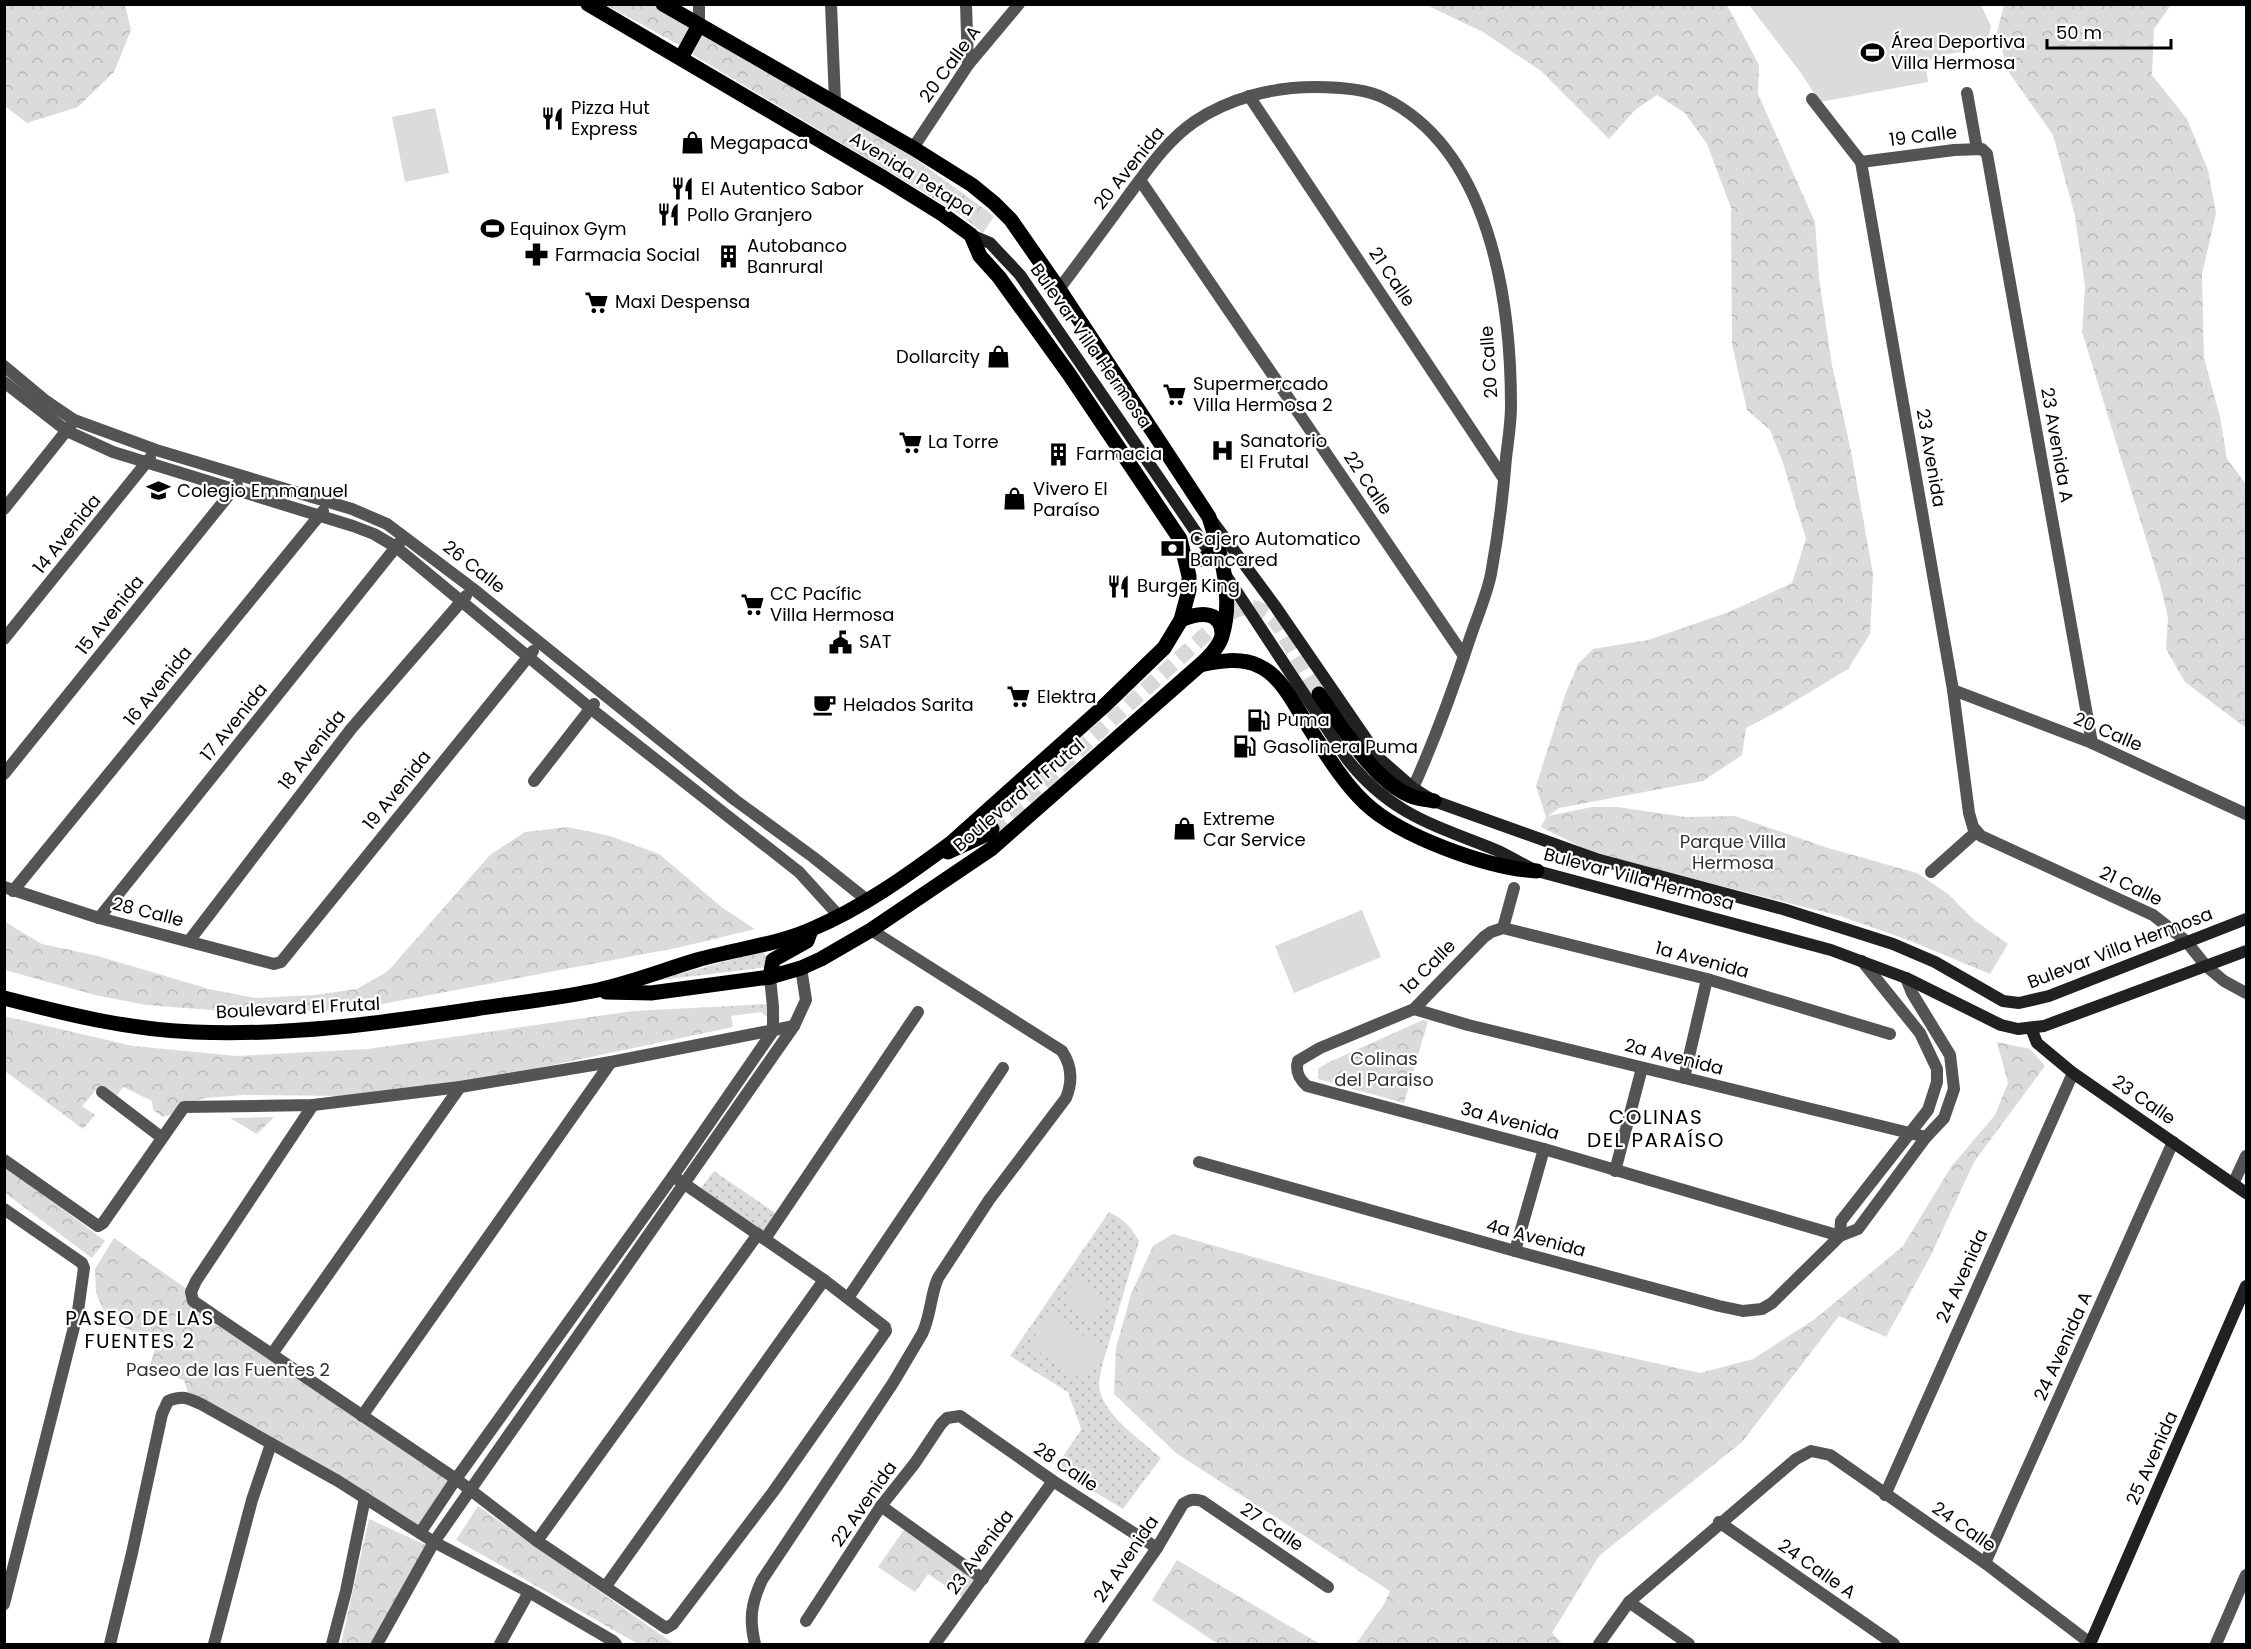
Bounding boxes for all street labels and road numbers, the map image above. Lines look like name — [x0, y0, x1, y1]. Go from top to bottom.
street label: 20 Calle A — [913, 20, 986, 107]
street label: 19 Calle — [1888, 119, 1958, 152]
street label: 20 Avenida — [1087, 121, 1170, 214]
street label: Avenida Petapa — [845, 125, 980, 222]
street label: 21 Calle — [1363, 242, 1422, 311]
street label: Bulevar Villa Hermosa — [1025, 258, 1158, 433]
street label: 20 Calle — [1474, 325, 1504, 399]
street label: 23 Avenida A — [2035, 385, 2080, 504]
street label: 23 Avenida — [1911, 407, 1952, 509]
street label: 22 Calle — [1338, 446, 1399, 519]
street label: 14 Avenida — [27, 489, 106, 579]
street label: 26 Calle — [438, 534, 511, 599]
street label: 15 Avenida — [70, 570, 149, 660]
street label: 16 Avenida — [118, 641, 197, 731]
street label: 17 Avenida — [194, 677, 273, 766]
street label: 18 Avenida — [272, 704, 351, 795]
street label: 20 Calle — [2070, 706, 2146, 757]
street label: Boulevard El Frutal — [948, 732, 1090, 857]
street label: 19 Avenida — [357, 745, 436, 835]
street label: Bulevar Villa Hermosa — [1541, 841, 1737, 916]
street label: 21 Calle — [2096, 860, 2167, 911]
street label: 28 Calle — [110, 891, 186, 932]
street label: Bulevar Villa Hermosa — [2024, 901, 2216, 994]
street label: 1a Calle — [1394, 933, 1461, 1000]
street label: 1a Avenida — [1652, 935, 1752, 984]
street label: Boulevard El Frutal — [215, 991, 381, 1024]
street label: 2a Avenida — [1622, 1032, 1726, 1081]
street label: 23 Calle — [2108, 1069, 2181, 1130]
street label: 3a Avenida — [1458, 1095, 1562, 1146]
street label: 4a Avenida — [1484, 1212, 1589, 1263]
street label: 24 Avenida — [1930, 1225, 1993, 1327]
street label: 24 Avenida A — [2027, 1287, 2098, 1404]
street label: 25 Avenida — [2120, 1407, 2183, 1509]
street label: 28 Calle — [1029, 1436, 1103, 1497]
street label: 22 Avenida — [825, 1456, 902, 1552]
street label: 27 Calle — [1236, 1496, 1309, 1557]
street label: 24 Calle — [1927, 1496, 2001, 1558]
street label: 23 Avenida — [940, 1504, 1019, 1599]
street label: 24 Avenida — [1087, 1510, 1164, 1607]
street label: 24 Calle A — [1773, 1533, 1861, 1604]

